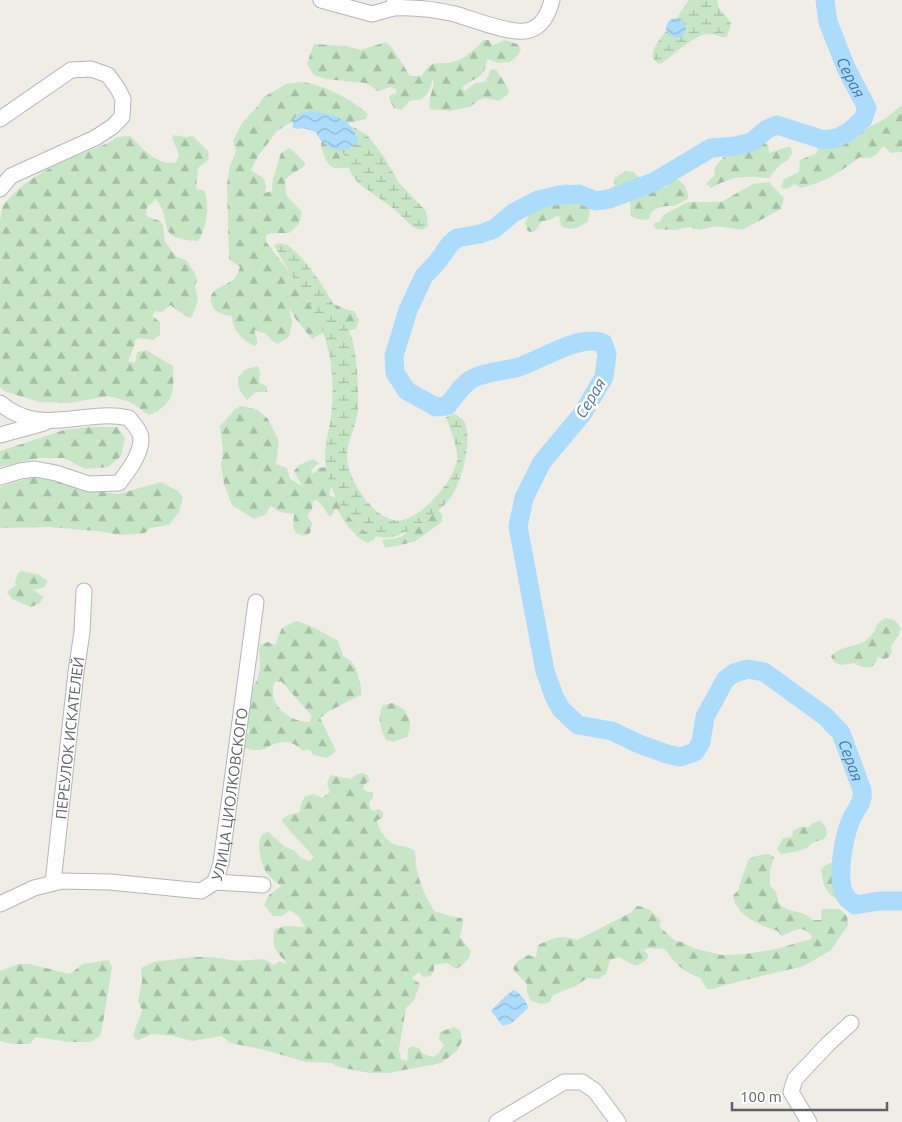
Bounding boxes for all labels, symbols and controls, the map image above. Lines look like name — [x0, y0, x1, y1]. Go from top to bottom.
water label: Серая — [834, 54, 869, 101]
water label: Серая — [571, 375, 609, 421]
street label: ПЕРЕУЛОК ИСКАТЕЛЕЙ — [52, 655, 87, 820]
street label: УЛИЦА ЦИОЛКОВСКОГО — [208, 706, 250, 882]
water label: Серая — [835, 737, 867, 783]
scale bar — [732, 1080, 887, 1112]
text: 100 m — [740, 1088, 782, 1105]

